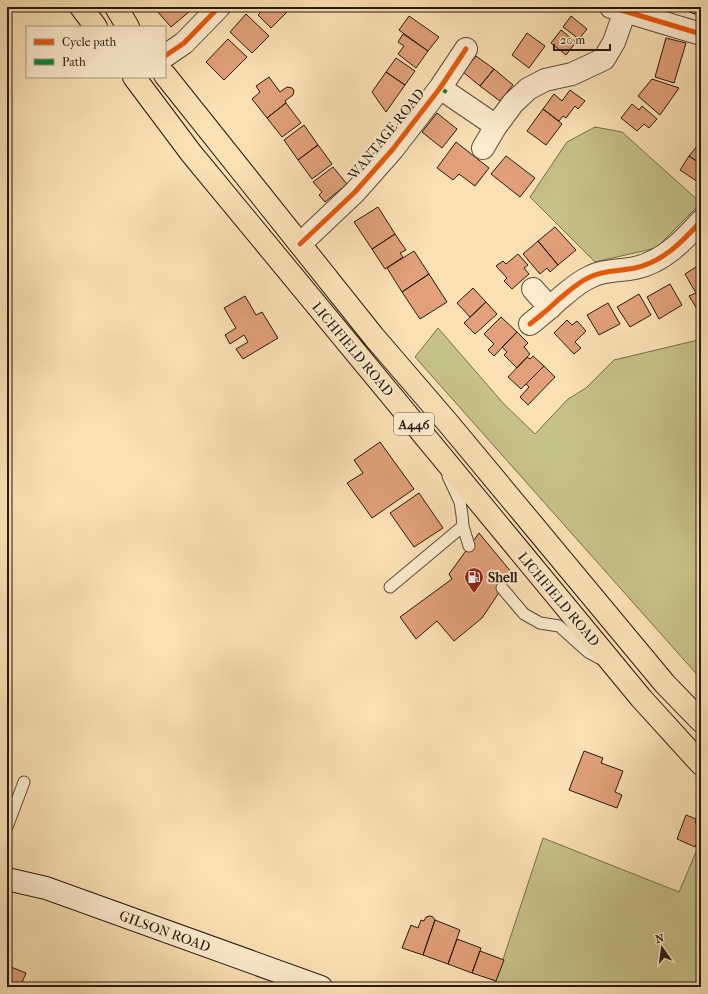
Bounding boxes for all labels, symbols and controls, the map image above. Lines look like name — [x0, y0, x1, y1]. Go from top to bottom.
legend — [26, 26, 166, 78]
scale bar — [554, 26, 610, 52]
text: 20 m — [560, 33, 585, 47]
text: Cycle path — [62, 35, 117, 49]
text: Path — [62, 55, 86, 69]
street label: WANTAGE ROAD — [344, 85, 428, 184]
street label: LICHFIELD ROAD — [308, 299, 397, 400]
road number: A446 — [394, 413, 434, 435]
street label: LICHFIELD ROAD — [514, 549, 603, 650]
fuel station icon: Shell — [463, 566, 485, 594]
place label: Shell — [488, 569, 518, 586]
street label: GILSON ROAD — [117, 907, 213, 956]
north arrow — [642, 928, 682, 968]
text: N — [654, 931, 666, 946]

